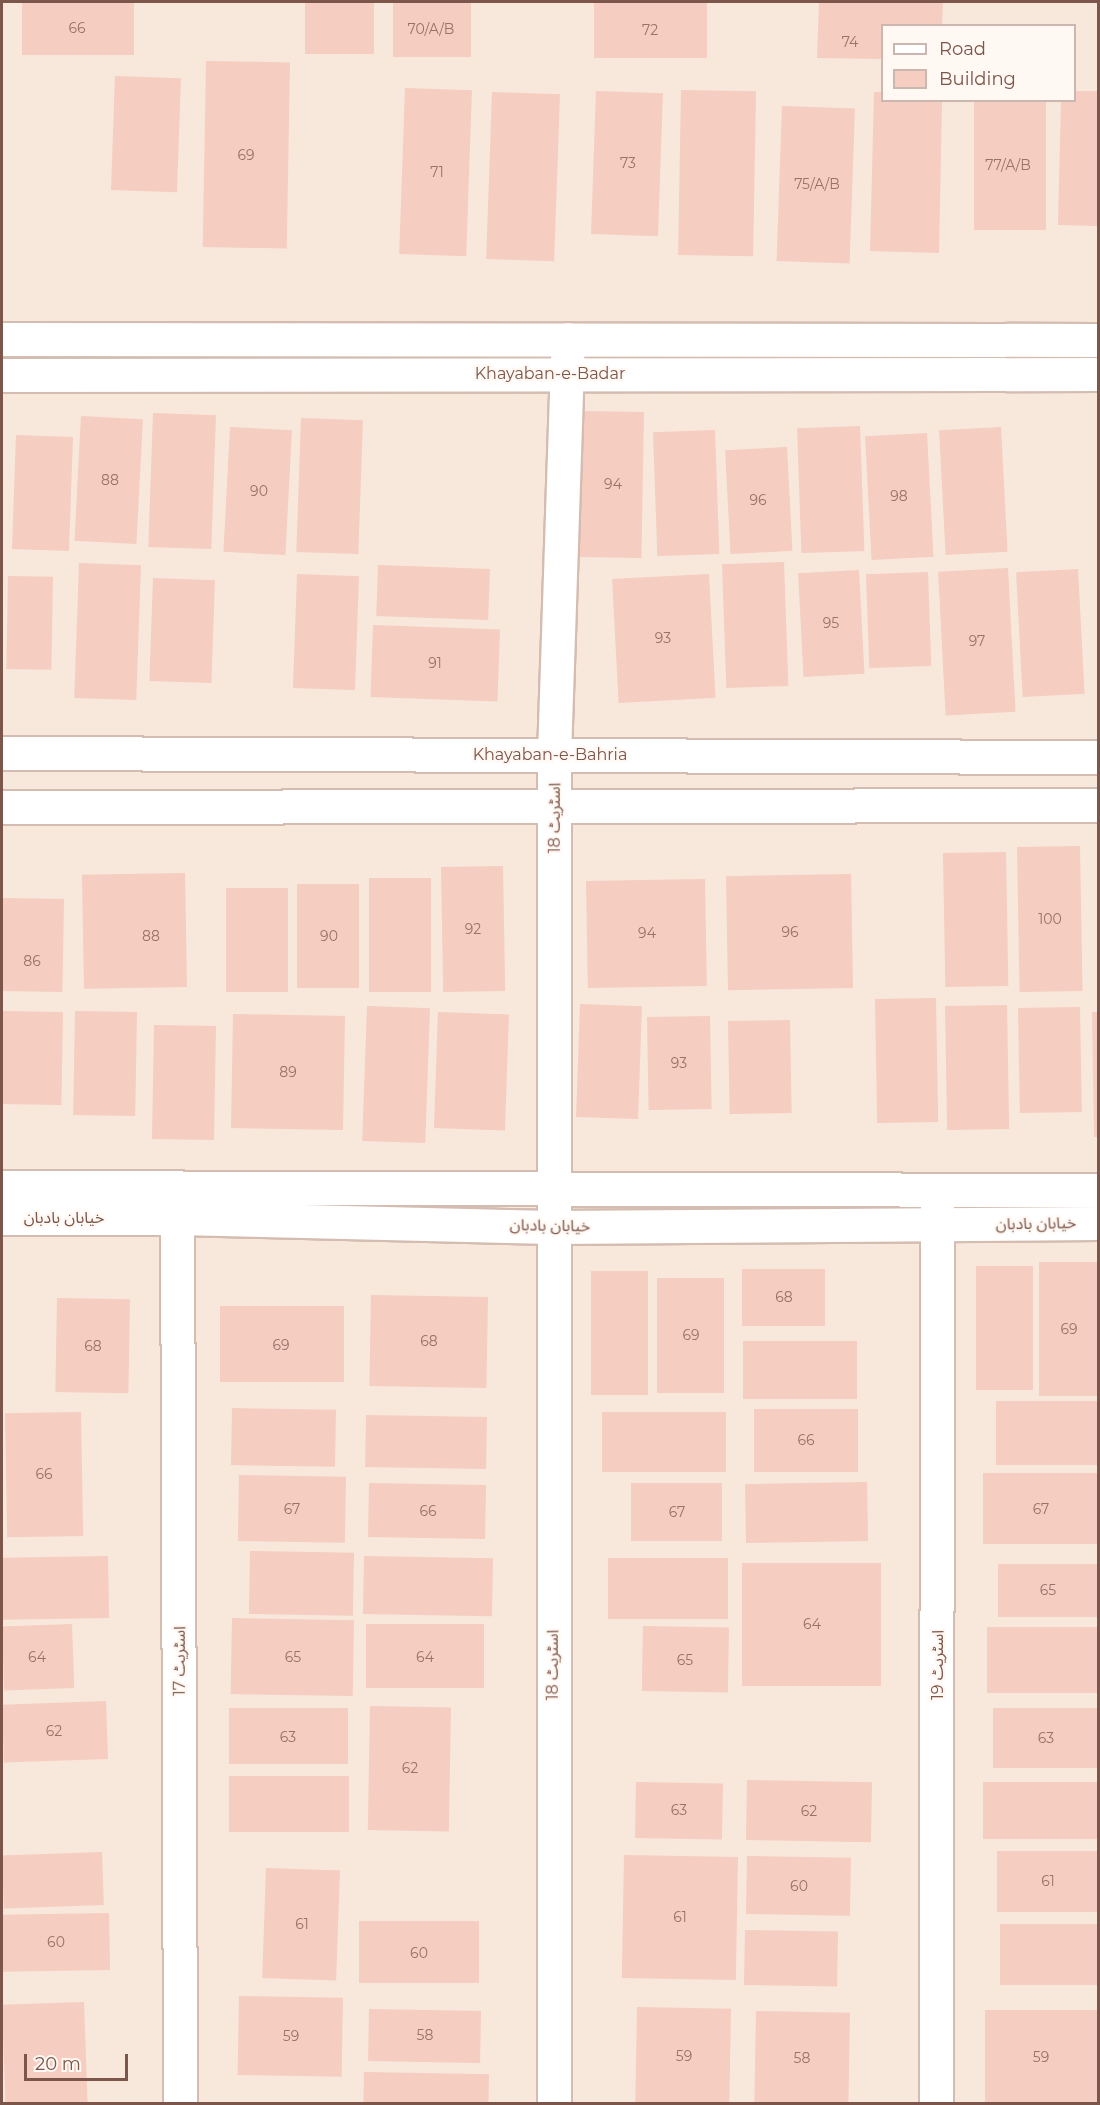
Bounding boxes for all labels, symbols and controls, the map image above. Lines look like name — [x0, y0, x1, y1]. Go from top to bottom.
house number: 66 — [68, 20, 86, 36]
house number: 70/A/B — [408, 21, 454, 37]
house number: 72 — [642, 22, 658, 38]
legend — [881, 24, 1076, 102]
house number: 74 — [842, 34, 858, 50]
text: Road — [939, 38, 986, 60]
text: Building — [939, 68, 1016, 90]
house number: 69 — [237, 147, 255, 163]
house number: 73 — [620, 155, 636, 171]
house number: 77/A/B — [985, 157, 1031, 173]
house number: 71 — [430, 164, 444, 180]
house number: 75/A/B — [794, 176, 840, 192]
street label: Khayaban-e-Badar — [475, 364, 625, 384]
house number: 88 — [101, 472, 119, 488]
house number: 94 — [604, 476, 622, 492]
house number: 90 — [250, 483, 268, 499]
house number: 98 — [890, 488, 908, 504]
house number: 96 — [749, 492, 767, 508]
house number: 95 — [823, 615, 839, 631]
house number: 93 — [655, 630, 671, 646]
house number: 97 — [969, 633, 985, 649]
house number: 91 — [428, 655, 442, 671]
street label: Khayaban-e-Bahria — [473, 745, 627, 765]
street label: اسٹریٹ 18 — [545, 783, 565, 853]
house number: 100 — [1038, 911, 1062, 927]
house number: 92 — [465, 921, 481, 937]
house number: 96 — [781, 924, 799, 940]
house number: 94 — [638, 925, 656, 941]
house number: 88 — [142, 928, 160, 944]
house number: 90 — [320, 928, 338, 944]
house number: 86 — [23, 953, 41, 969]
house number: 93 — [671, 1055, 687, 1071]
house number: 89 — [279, 1064, 297, 1080]
street label: خیابان بادبان — [24, 1208, 104, 1228]
street label: خیابان بادبان — [996, 1214, 1076, 1234]
street label: خیابان بادبان — [510, 1216, 590, 1236]
house number: 68 — [775, 1289, 793, 1305]
house number: 69 — [1060, 1321, 1078, 1337]
house number: 69 — [682, 1327, 700, 1343]
house number: 68 — [420, 1333, 438, 1349]
house number: 69 — [272, 1337, 290, 1353]
house number: 68 — [84, 1338, 102, 1354]
house number: 66 — [797, 1432, 815, 1448]
house number: 66 — [35, 1466, 53, 1482]
house number: 67 — [284, 1501, 300, 1517]
house number: 67 — [1033, 1501, 1049, 1517]
house number: 66 — [419, 1503, 437, 1519]
house number: 67 — [669, 1504, 685, 1520]
house number: 65 — [1040, 1582, 1056, 1598]
house number: 64 — [803, 1616, 821, 1632]
street label: اسٹریٹ 17 — [170, 1626, 190, 1696]
street label: اسٹریٹ 18 — [543, 1630, 563, 1700]
street label: اسٹریٹ 19 — [928, 1630, 948, 1700]
house number: 64 — [28, 1649, 46, 1665]
house number: 65 — [285, 1649, 301, 1665]
house number: 64 — [416, 1649, 434, 1665]
house number: 65 — [677, 1652, 693, 1668]
house number: 62 — [46, 1723, 62, 1739]
house number: 63 — [280, 1729, 296, 1745]
house number: 63 — [1038, 1730, 1054, 1746]
house number: 62 — [402, 1760, 418, 1776]
house number: 63 — [671, 1802, 687, 1818]
house number: 62 — [801, 1803, 817, 1819]
house number: 61 — [1041, 1873, 1055, 1889]
house number: 60 — [790, 1878, 808, 1894]
house number: 61 — [673, 1909, 687, 1925]
house number: 61 — [295, 1916, 309, 1932]
house number: 60 — [47, 1934, 65, 1950]
house number: 60 — [410, 1945, 428, 1961]
house number: 58 — [417, 2027, 433, 2043]
house number: 59 — [283, 2028, 299, 2044]
scale bar — [27, 2042, 130, 2080]
house number: 59 — [676, 2048, 692, 2064]
house number: 59 — [1033, 2049, 1049, 2065]
house number: 58 — [794, 2050, 810, 2066]
text: 20 m — [35, 2053, 81, 2075]

